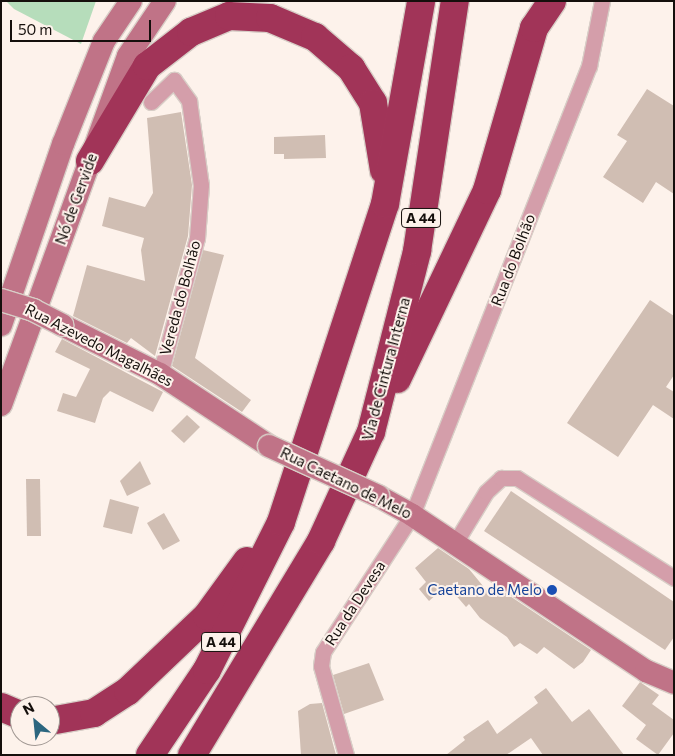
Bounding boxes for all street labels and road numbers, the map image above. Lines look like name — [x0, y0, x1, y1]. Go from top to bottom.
street label: Nó de Gervide — [51, 151, 101, 247]
road number: A 44 — [401, 207, 441, 230]
street label: Rua do Bolhão — [487, 211, 539, 309]
street label: Vereda do Bolhão — [156, 238, 204, 358]
street label: Via de Cintura Interna — [358, 296, 414, 442]
street label: Rua Azevedo Magalhães — [22, 300, 176, 390]
street label: Rua Caetano de Melo — [277, 443, 415, 523]
street label: Rua da Devesa — [321, 557, 389, 649]
road number: A 44 — [201, 630, 241, 654]

